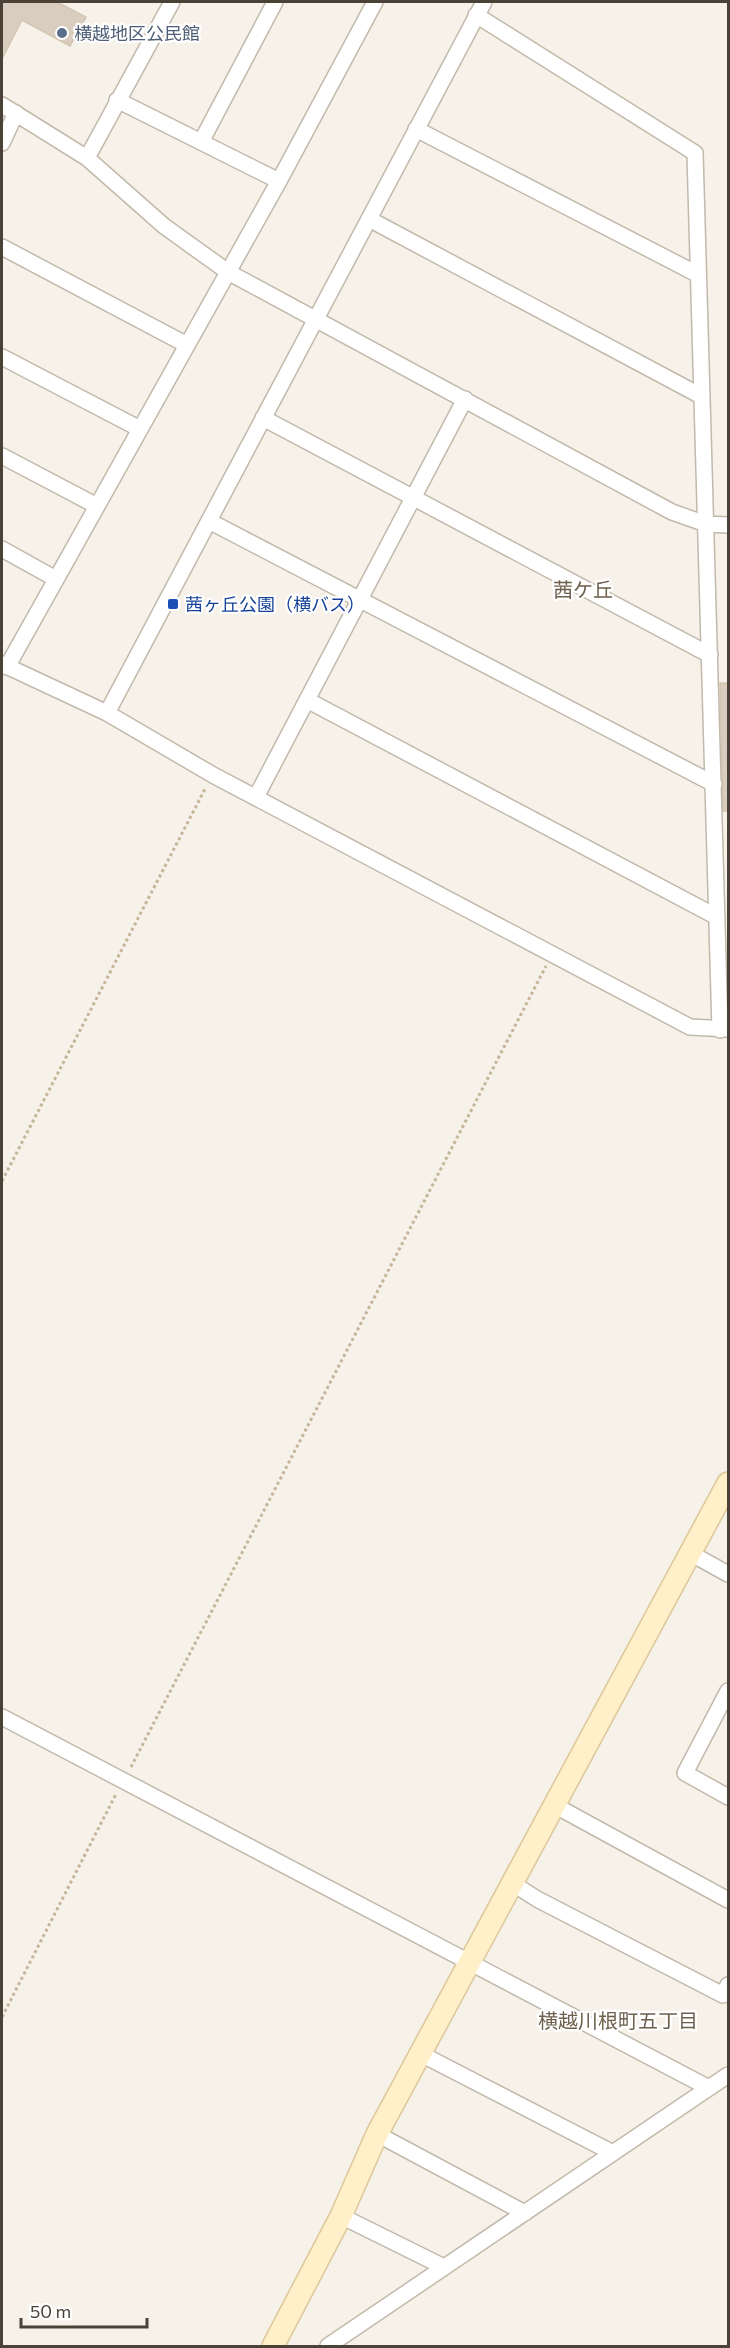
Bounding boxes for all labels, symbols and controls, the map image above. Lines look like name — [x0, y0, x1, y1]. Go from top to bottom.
place label: 横越地区公民館 — [74, 22, 200, 44]
marker: 横越地区公民館 — [55, 26, 69, 40]
district label: 茜ケ丘 — [553, 577, 613, 601]
place label: 茜ヶ丘公園（横バス） — [185, 593, 365, 615]
marker: 茜ヶ丘公園（横バス） — [166, 597, 180, 611]
district label: 横越川根町五丁目 — [538, 2008, 698, 2032]
scale bar — [21, 2291, 147, 2329]
text: 50 m — [30, 2300, 71, 2322]

